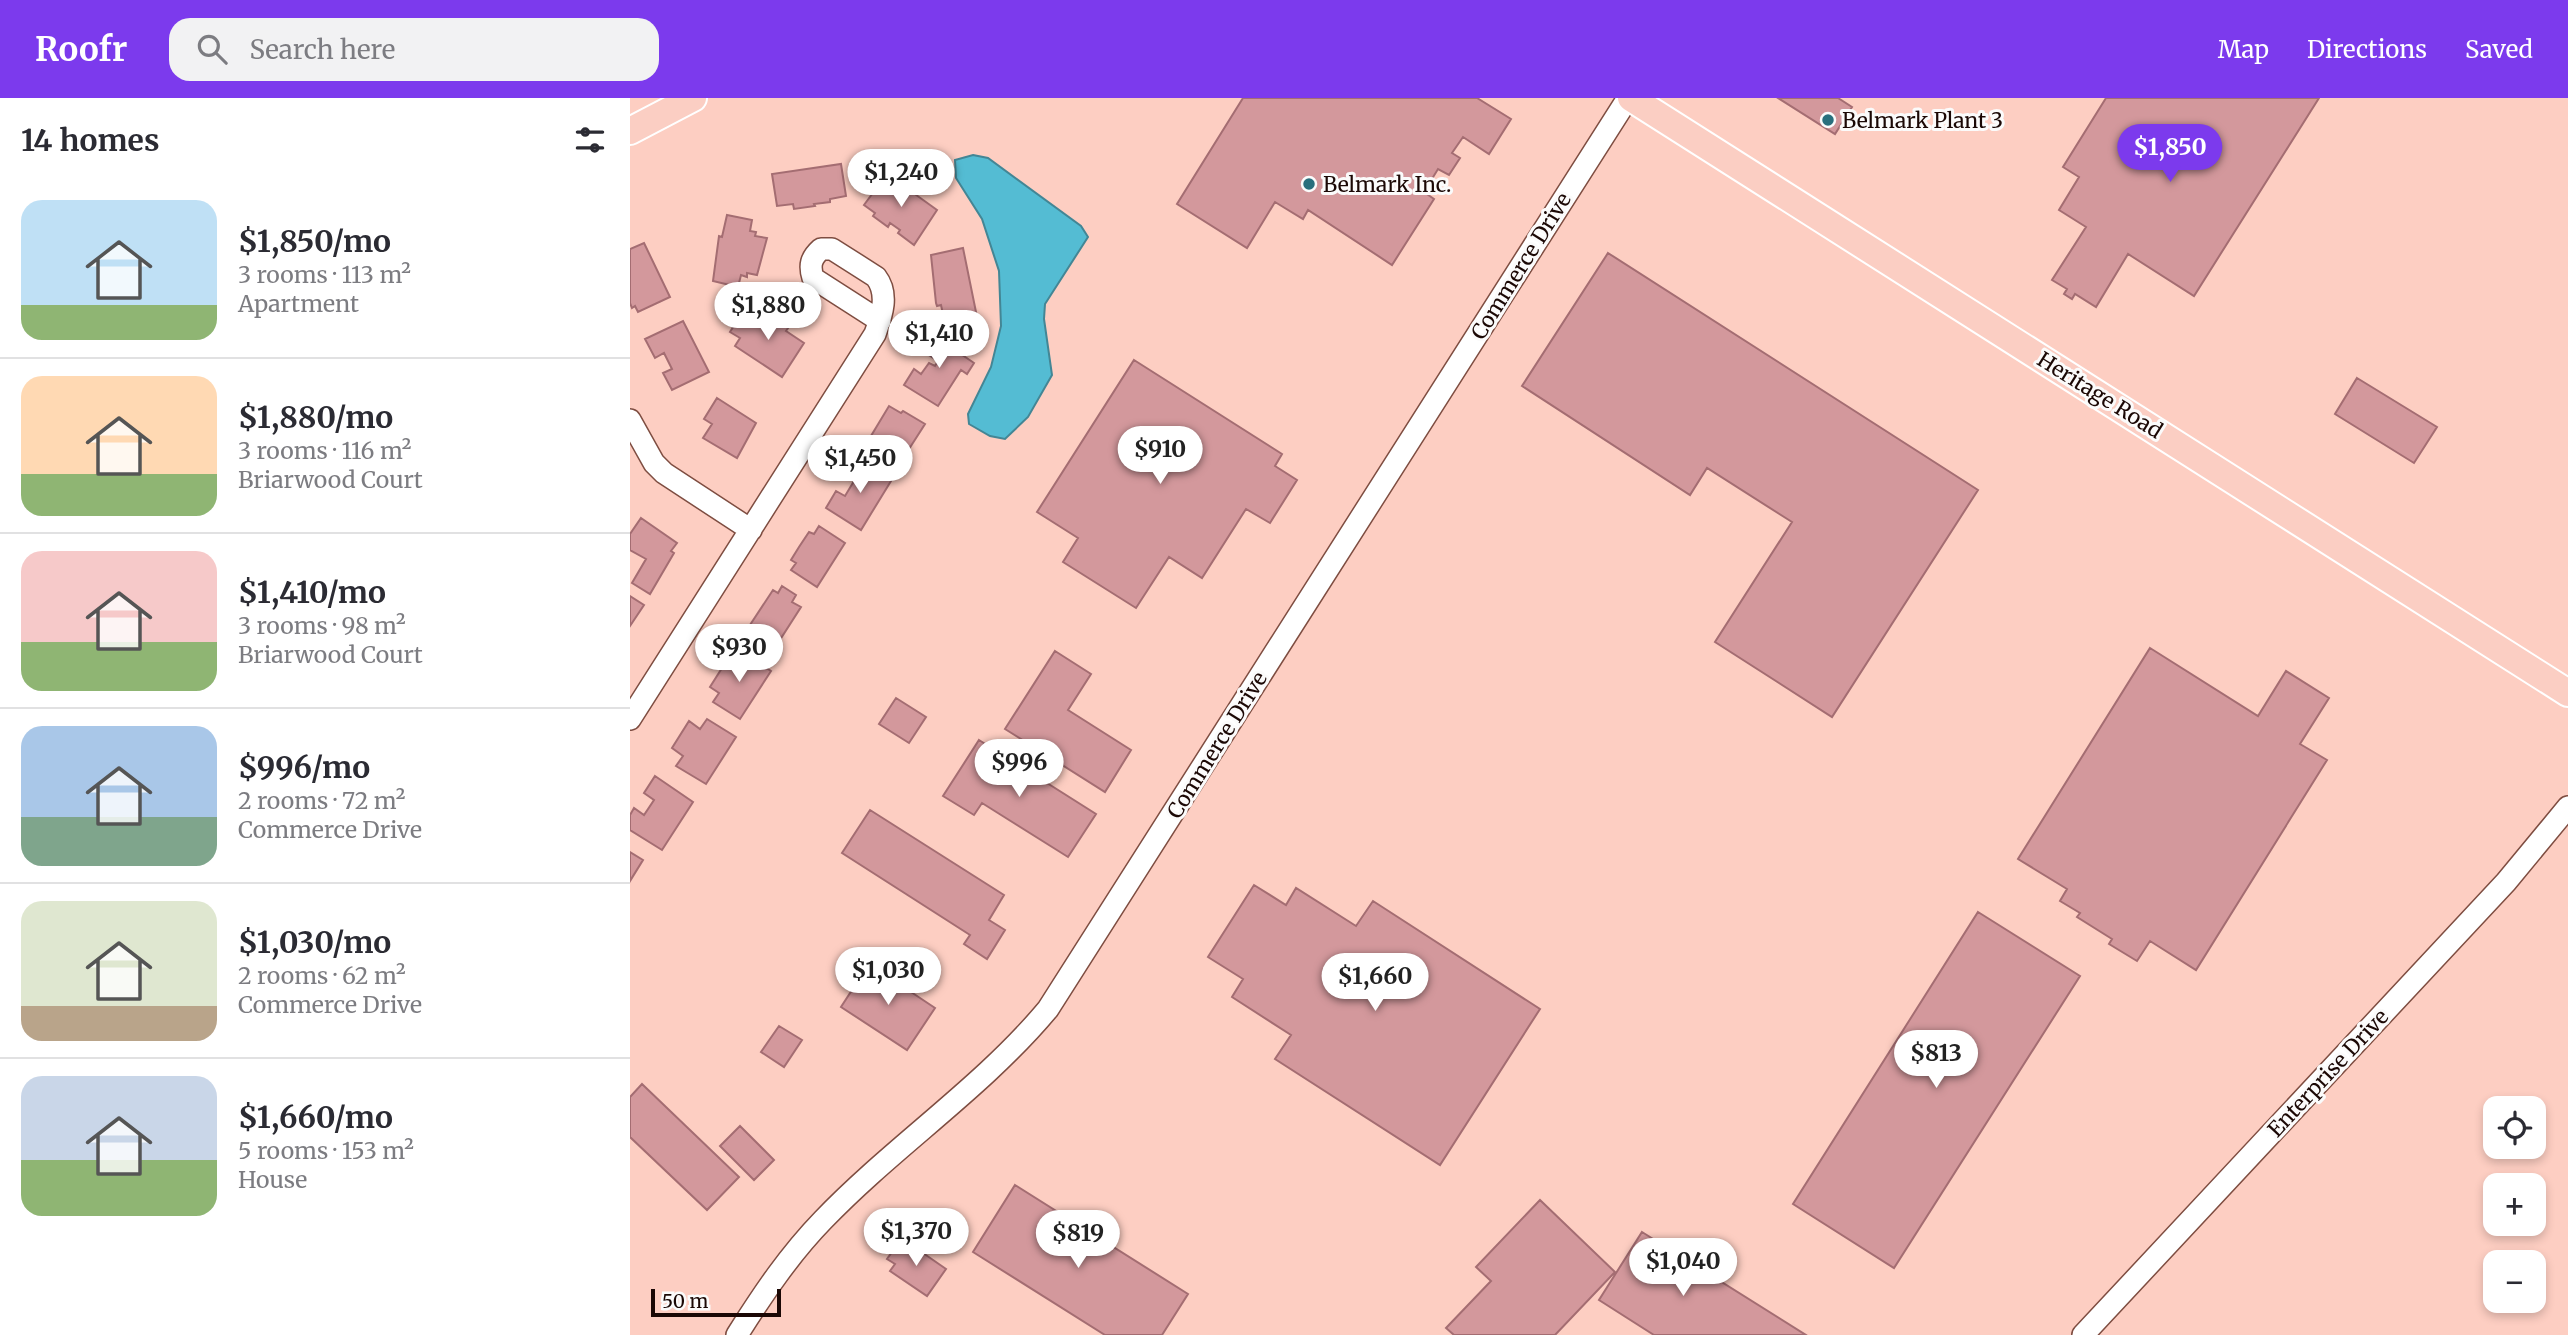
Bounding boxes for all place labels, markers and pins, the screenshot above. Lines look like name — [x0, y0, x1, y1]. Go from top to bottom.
place label: Belmark Plant 3 — [1842, 107, 2003, 134]
marker: Belmark Plant 3 — [1820, 112, 1836, 128]
pin: $1,850 — [2113, 125, 2227, 184]
pin: $1,240 — [844, 150, 958, 209]
place label: Belmark Inc. — [1323, 171, 1451, 198]
marker: Belmark Inc. — [1301, 176, 1317, 192]
pin: $1,880 — [711, 282, 825, 342]
pin: $1,410 — [882, 310, 996, 370]
pin: $910 — [1119, 426, 1201, 486]
pin: $1,450 — [803, 436, 917, 495]
pin: $930 — [698, 624, 780, 684]
pin: $996 — [978, 740, 1060, 799]
pin: $1,030 — [831, 948, 945, 1007]
pin: $1,660 — [1318, 954, 1432, 1013]
pin: $813 — [1895, 1030, 1977, 1090]
pin: $1,370 — [859, 1208, 973, 1268]
pin: $819 — [1037, 1210, 1119, 1270]
pin: $1,040 — [1626, 1238, 1740, 1298]

